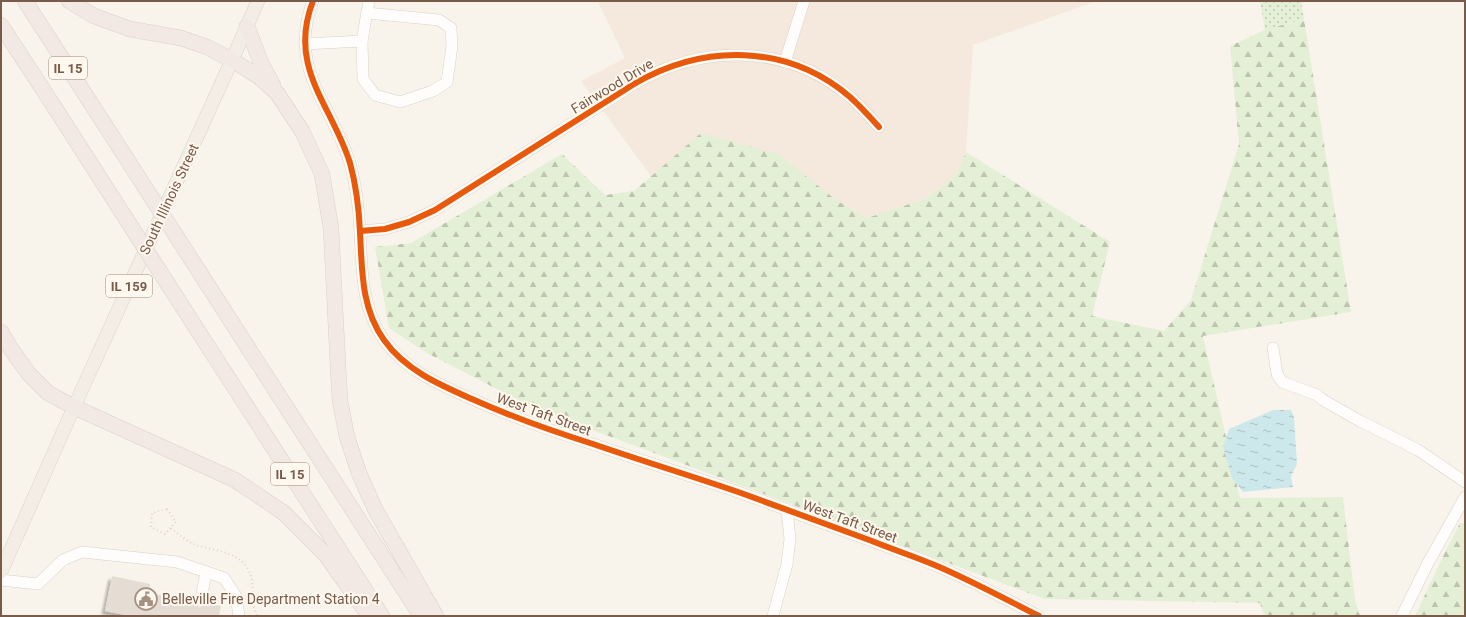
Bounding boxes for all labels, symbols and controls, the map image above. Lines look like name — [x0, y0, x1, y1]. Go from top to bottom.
street label: Fairwood Drive — [568, 55, 656, 117]
road number: IL 15 — [49, 57, 87, 79]
street label: South Illinois Street — [136, 141, 202, 257]
road number: IL 159 — [106, 275, 152, 297]
street label: West Taft Street — [494, 389, 594, 439]
road number: IL 15 — [271, 463, 309, 485]
street label: West Taft Street — [800, 496, 900, 546]
public building icon: Belleville Fire Department Station 4 — [133, 586, 159, 612]
place label: Belleville Fire Department Station 4 — [162, 591, 380, 607]

